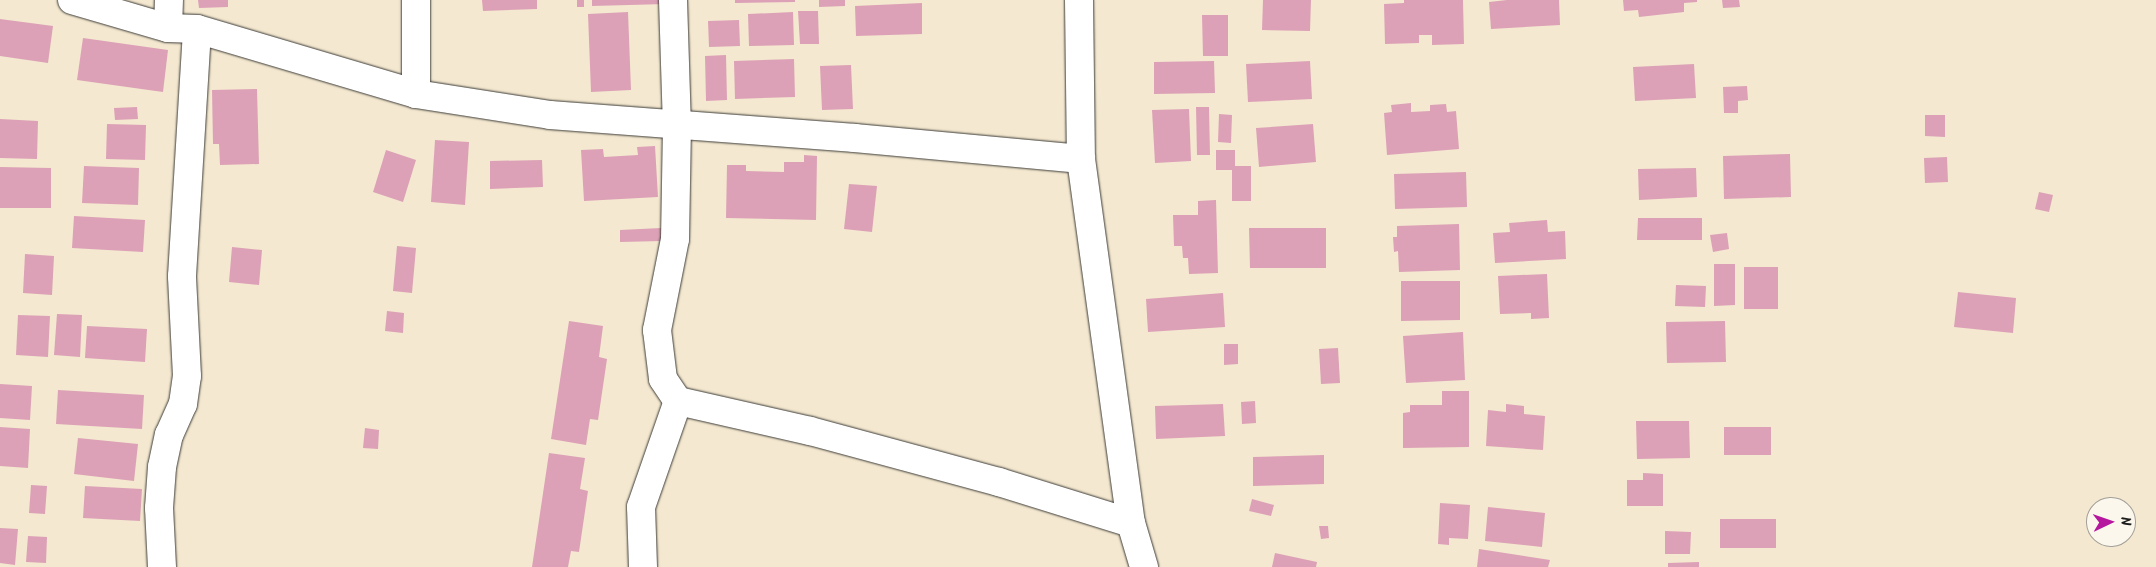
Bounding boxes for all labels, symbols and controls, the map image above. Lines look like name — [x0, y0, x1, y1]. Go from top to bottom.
north arrow — [2086, 497, 2136, 547]
text: N — [2114, 516, 2136, 526]

